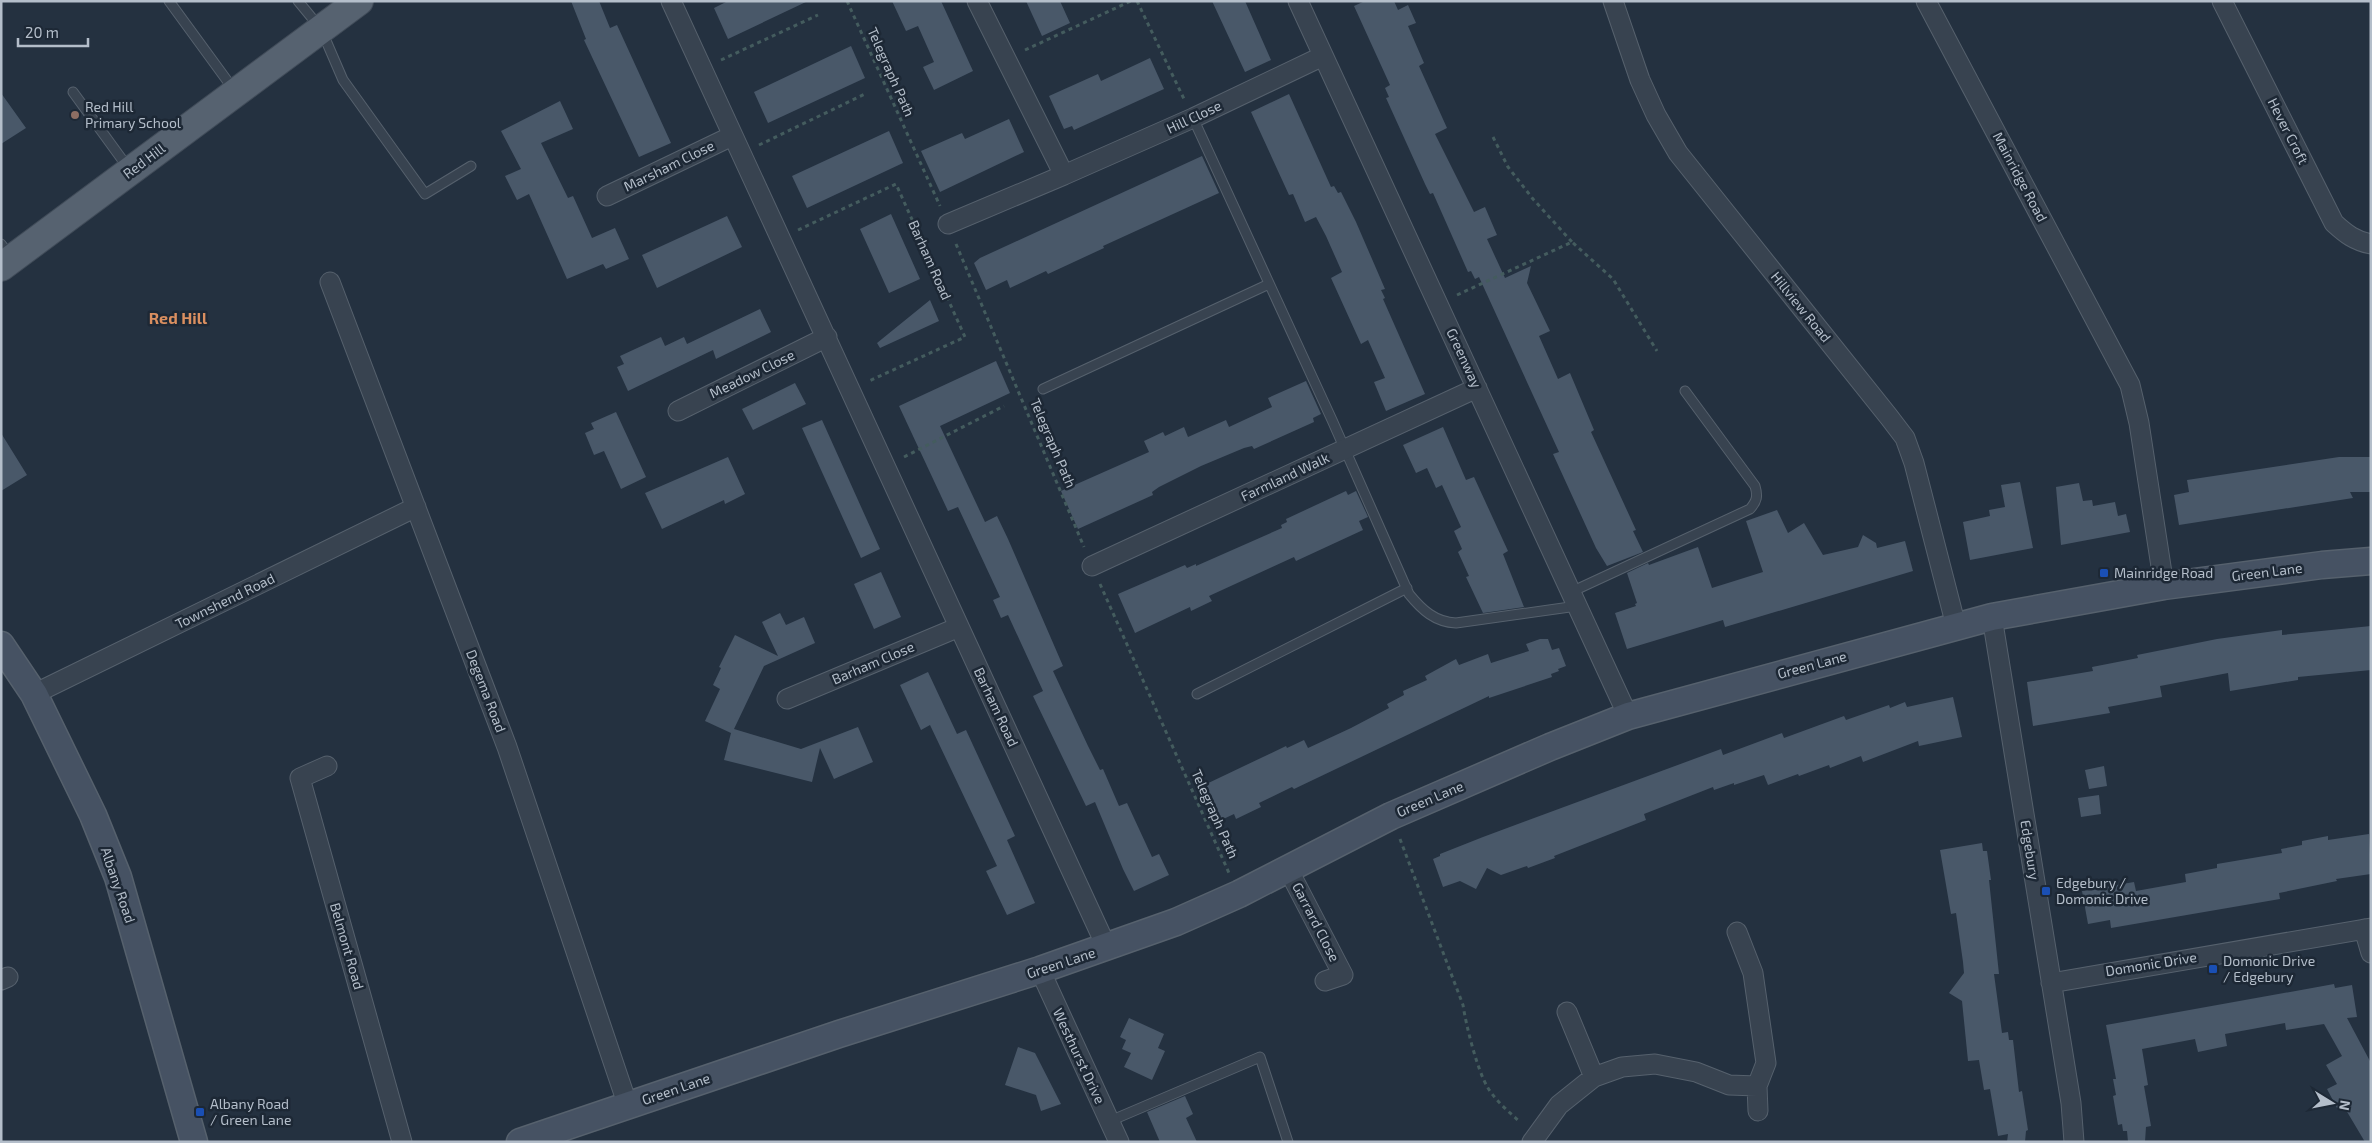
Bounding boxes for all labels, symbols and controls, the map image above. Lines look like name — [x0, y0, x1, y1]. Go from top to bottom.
scale bar — [18, 15, 88, 47]
text: 20 m — [25, 23, 59, 41]
street label: Telegraph Path — [864, 25, 919, 119]
street label: Hever Croft — [2264, 95, 2312, 167]
street label: Hill Close — [1164, 96, 1224, 137]
place label: Red Hill Primary School — [85, 98, 182, 131]
marker: Red Hill Primary School — [69, 109, 81, 121]
street label: Mainridge Road — [1990, 129, 2051, 225]
street label: Marsham Close — [621, 136, 717, 195]
street label: Red Hill — [119, 139, 169, 182]
street label: Barham Road — [905, 217, 956, 302]
street label: Hillview Road — [1768, 268, 1835, 345]
district label: Red Hill — [149, 308, 208, 327]
street label: Greenway — [1443, 325, 1486, 391]
street label: Meadow Close — [706, 346, 797, 401]
street label: Telegraph Path — [1027, 395, 1080, 490]
street label: Farmland Walk — [1238, 449, 1332, 504]
street label: Green Lane — [2231, 559, 2303, 584]
place label: Mainridge Road — [2114, 564, 2213, 581]
marker: Mainridge Road — [2098, 567, 2110, 579]
street label: Townshend Road — [172, 569, 277, 632]
street label: Barham Close — [829, 638, 917, 688]
street label: Degema Road — [463, 647, 510, 735]
street label: Green Lane — [1775, 647, 1848, 682]
street label: Barham Road — [971, 664, 1022, 749]
street label: Telegraph Path — [1188, 767, 1243, 861]
street label: Green Lane — [1394, 777, 1466, 820]
street label: Edgebury — [2017, 819, 2044, 882]
street label: Albany Road — [98, 845, 139, 925]
place label: Edgebury / Domonic Drive — [2056, 874, 2148, 907]
street label: Garrard Close — [1289, 879, 1344, 964]
marker: Edgebury / Domonic Drive — [2040, 885, 2052, 897]
street label: Belmont Road — [327, 901, 368, 991]
street label: Green Lane — [1024, 943, 1097, 982]
street label: Domonic Drive — [2104, 948, 2198, 979]
place label: Domonic Drive / Edgebury — [2223, 952, 2315, 985]
marker: Domonic Drive / Edgebury — [2207, 963, 2219, 975]
street label: Westhurst Drive — [1050, 1005, 1109, 1106]
street label: Green Lane — [639, 1069, 712, 1108]
north arrow — [2307, 1078, 2357, 1128]
place label: Albany Road / Green Lane — [210, 1095, 291, 1128]
text: N — [2336, 1099, 2355, 1112]
marker: Albany Road / Green Lane — [194, 1106, 206, 1118]

